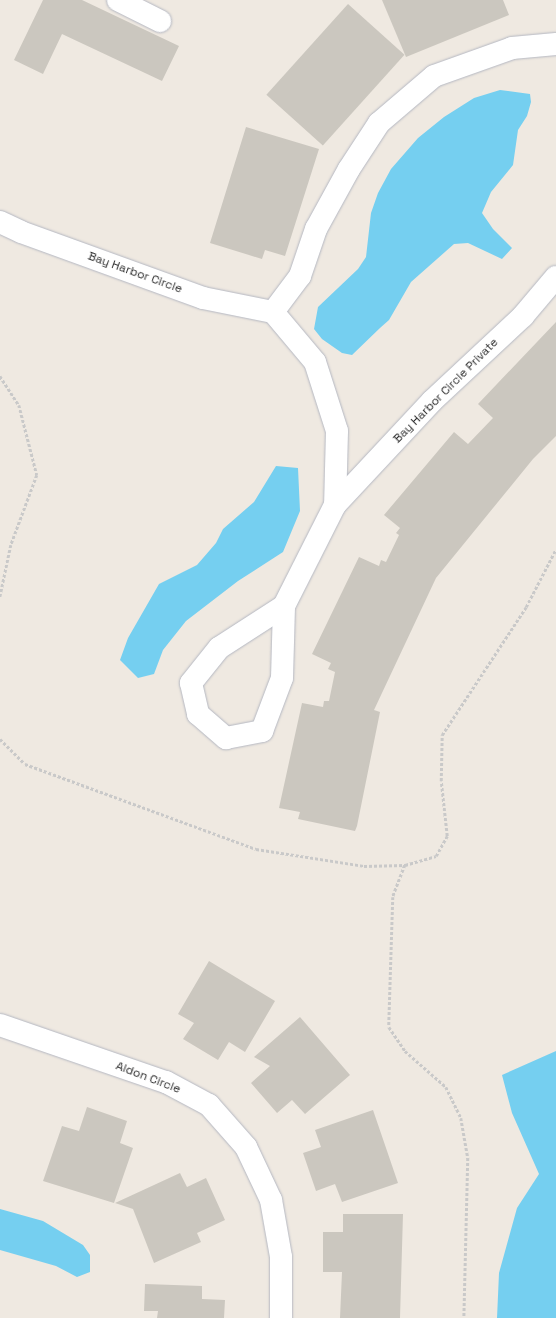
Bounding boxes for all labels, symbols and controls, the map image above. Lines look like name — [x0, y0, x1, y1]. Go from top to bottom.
street label: Bay Harbor Circle — [86, 249, 184, 297]
street label: Bay Harbor Circle Private — [391, 336, 501, 446]
street label: Aldon Circle — [114, 1059, 182, 1097]

